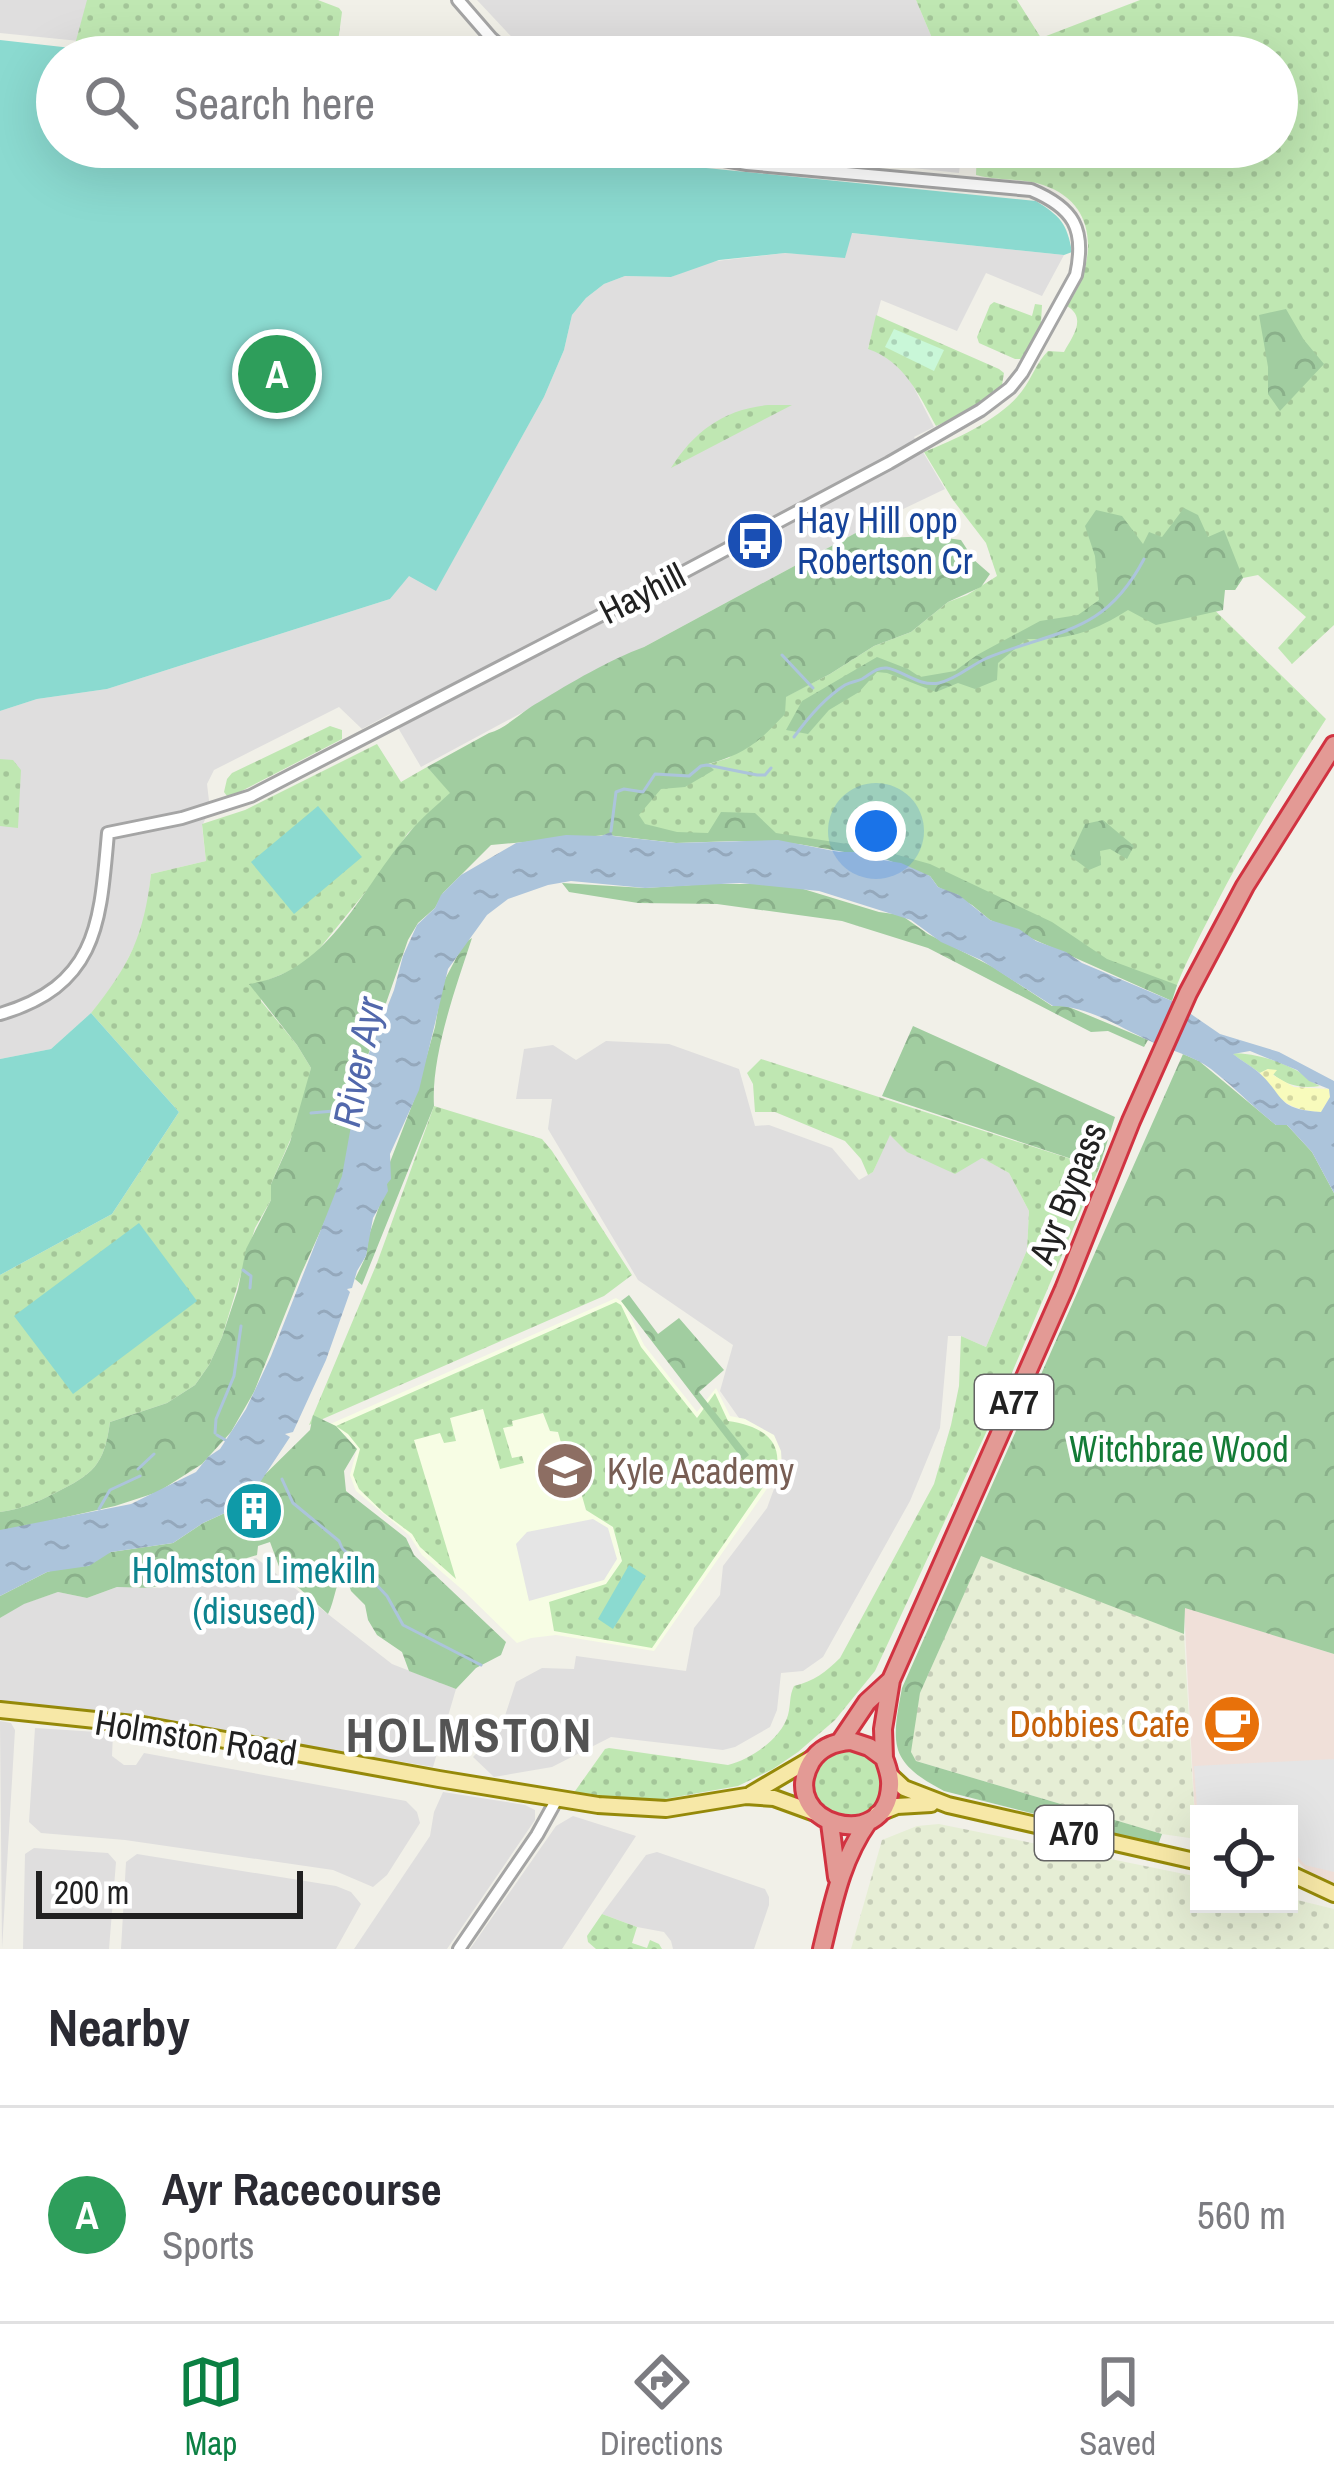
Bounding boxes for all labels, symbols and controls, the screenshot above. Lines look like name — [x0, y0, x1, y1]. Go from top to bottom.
search box — [36, 36, 1298, 168]
icon: search — [78, 69, 144, 135]
text: Search here — [174, 72, 375, 133]
pin: A — [238, 329, 316, 419]
place label: Hay Hill opp Robertson Cr — [797, 496, 973, 585]
bus stop icon: Hay Hill opp Robertson Cr — [724, 510, 786, 572]
street label: Hayhill — [591, 551, 693, 635]
your location — [846, 801, 906, 861]
water label: River Ayr — [320, 992, 396, 1131]
street label: Ayr Bypass — [1017, 1115, 1117, 1272]
road number: A77 — [975, 1375, 1053, 1429]
park label: Witchbrae Wood — [1069, 1425, 1289, 1473]
school or university icon: Kyle Academy — [534, 1440, 596, 1502]
place label: Kyle Academy — [607, 1447, 794, 1495]
building icon: Holmston Limekiln (disused) — [223, 1480, 285, 1542]
place label: Holmston Limekiln (disused) — [132, 1546, 376, 1635]
cafe icon: Dobbies Cafe — [1201, 1693, 1263, 1755]
street label: Holmston Road — [92, 1697, 300, 1777]
place label: Dobbies Cafe — [1009, 1700, 1190, 1748]
district label: HOLMSTON — [346, 1702, 594, 1767]
map controls — [1190, 1805, 1298, 1913]
button: locate — [1190, 1805, 1298, 1913]
road number: A70 — [1035, 1806, 1113, 1860]
scale bar — [36, 1865, 303, 1918]
text: 200 m — [54, 1870, 129, 1914]
text: Nearby — [48, 1993, 190, 2062]
text: Ayr Racecourse — [162, 2158, 442, 2219]
text: A — [75, 2189, 99, 2241]
text: 560 m — [1197, 2189, 1286, 2241]
text: Sports — [162, 2219, 254, 2271]
tab: Map — [178, 2349, 244, 2465]
tab: Directions — [600, 2349, 723, 2465]
tab: Saved — [1079, 2349, 1156, 2465]

